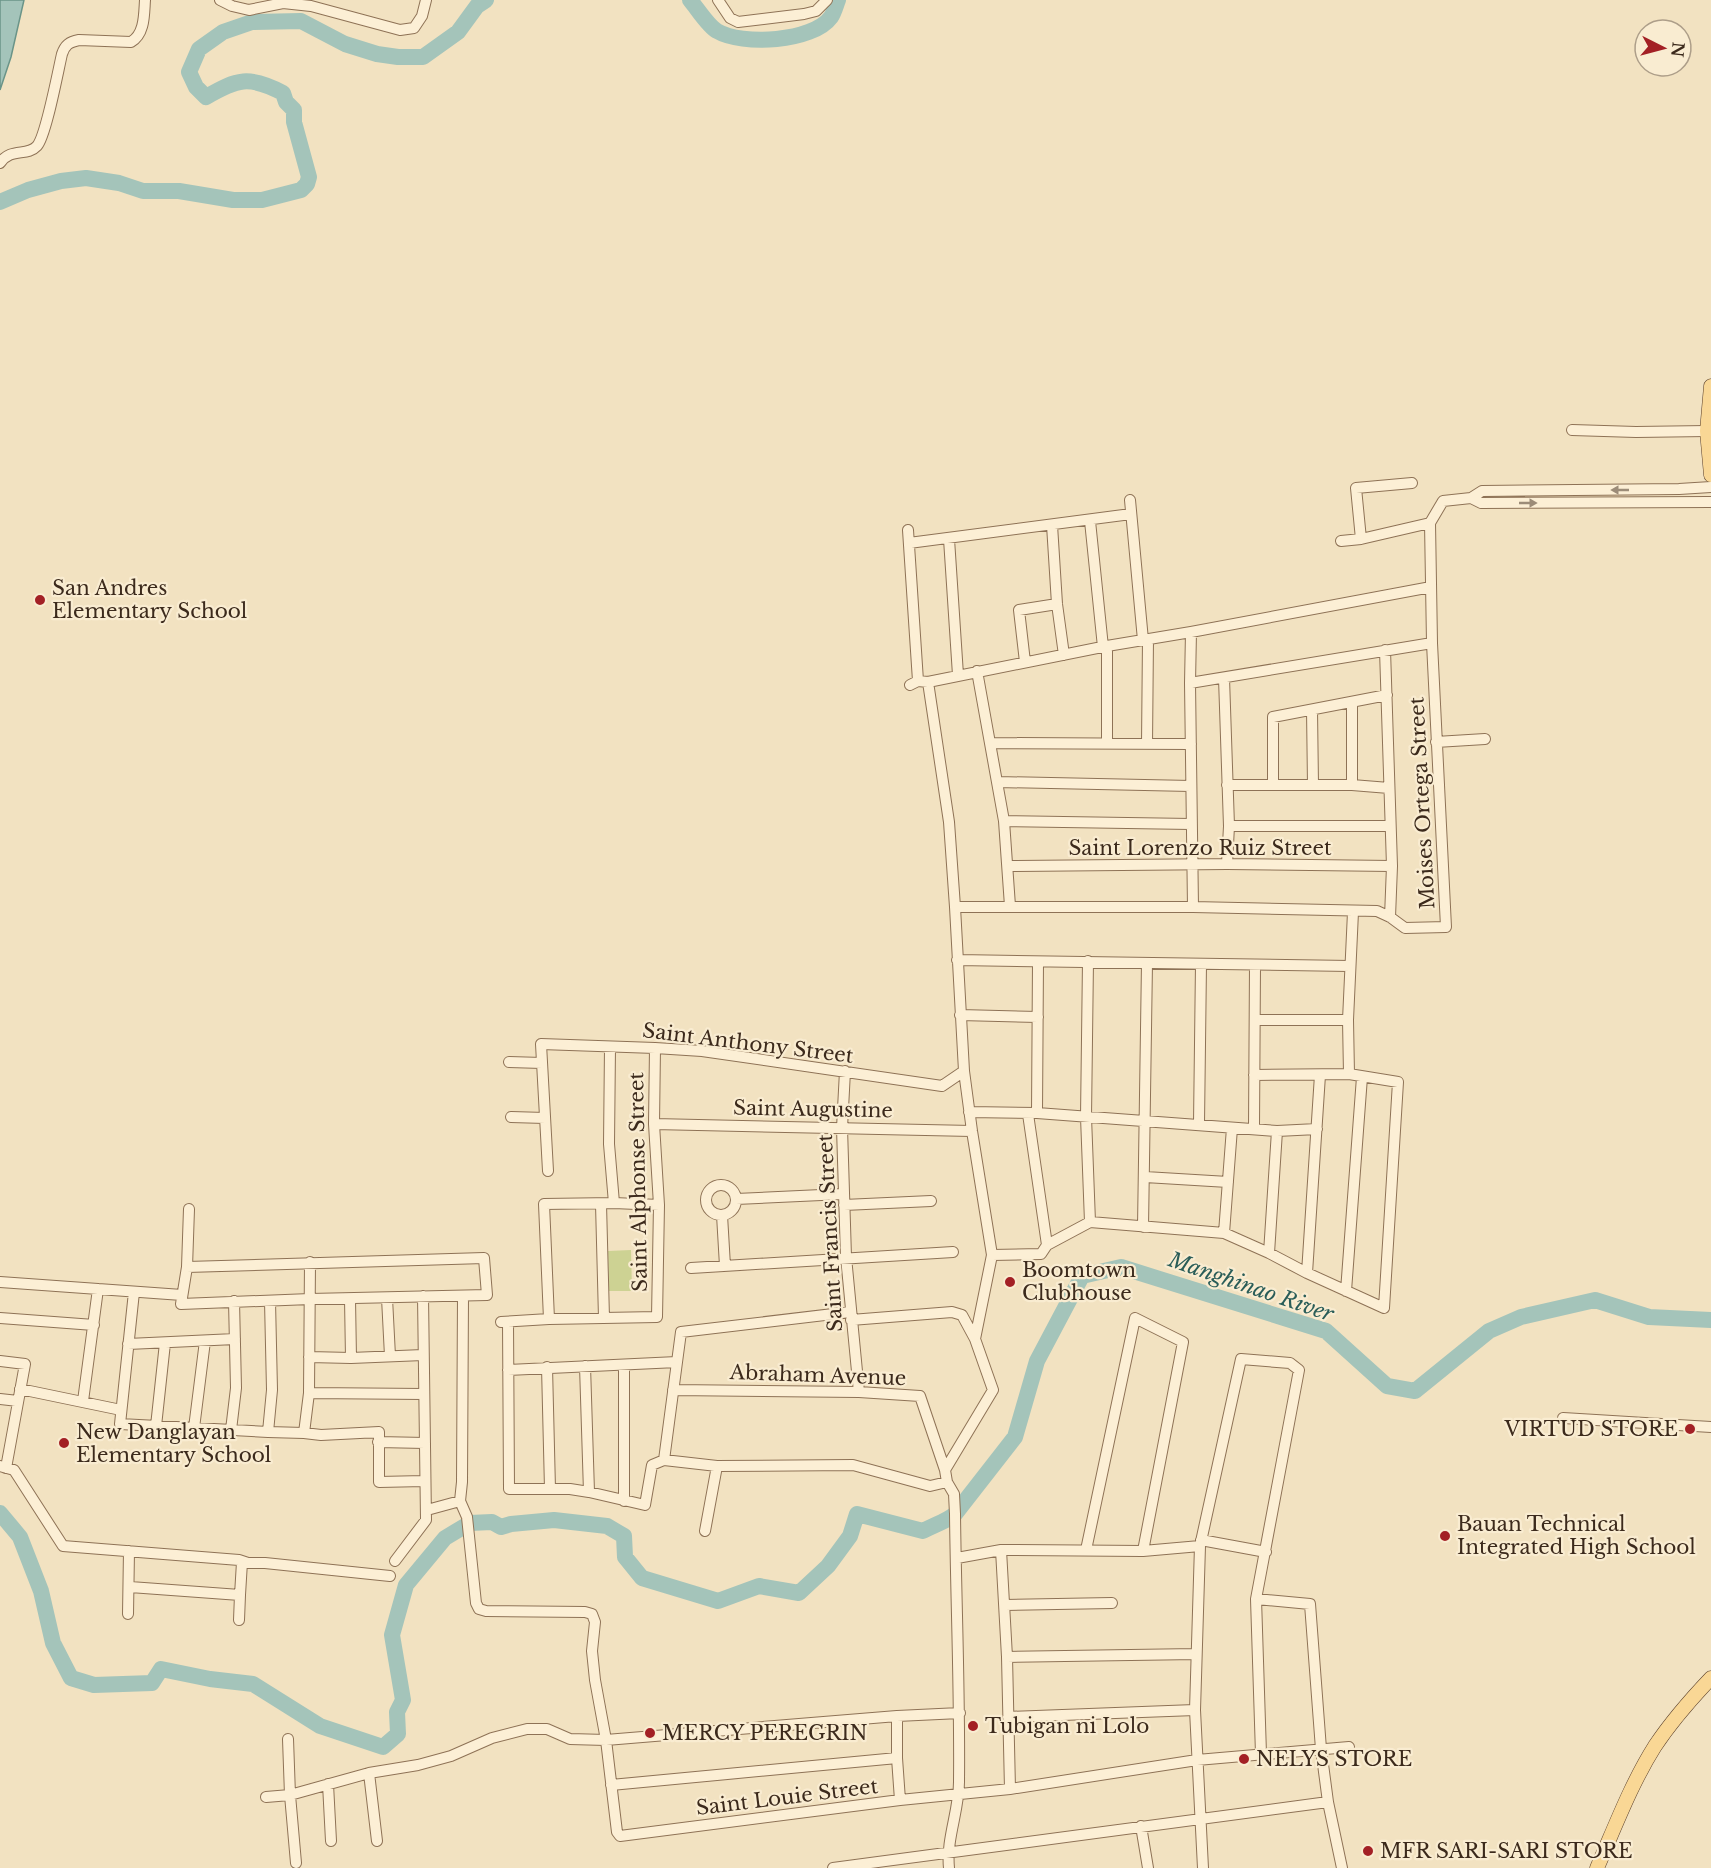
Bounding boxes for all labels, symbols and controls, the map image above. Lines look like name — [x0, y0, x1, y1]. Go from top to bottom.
north arrow — [1633, 18, 1693, 78]
text: N — [1667, 41, 1689, 58]
one-way arrow — [1611, 485, 1630, 495]
one-way arrow — [1519, 498, 1538, 508]
place label: San Andres Elementary School — [52, 576, 247, 623]
marker: San Andres Elementary School — [33, 593, 47, 607]
street label: Moises Ortega Street — [1404, 696, 1440, 910]
street label: Saint Lorenzo Ruiz Street — [1068, 836, 1332, 860]
street label: Saint Anthony Street — [641, 1018, 855, 1068]
street label: Saint Alphonse Street — [624, 1072, 652, 1292]
street label: Saint Augustine — [733, 1096, 893, 1122]
street label: Saint Francis Street — [813, 1133, 847, 1333]
water label: Manghinao River — [1164, 1246, 1338, 1328]
place label: Boomtown Clubhouse — [1022, 1258, 1136, 1305]
marker: Boomtown Clubhouse — [1003, 1275, 1017, 1289]
street label: Abraham Avenue — [728, 1360, 907, 1390]
place label: VIRTUD STORE — [1503, 1417, 1678, 1441]
place label: New Danglayan Elementary School — [76, 1420, 271, 1467]
marker: VIRTUD STORE — [1683, 1422, 1697, 1436]
marker: New Danglayan Elementary School — [57, 1436, 71, 1450]
place label: Bauan Technical Integrated High School — [1457, 1512, 1696, 1559]
marker: Bauan Technical Integrated High School — [1438, 1529, 1452, 1543]
place label: Tubigan ni Lolo — [985, 1714, 1149, 1738]
marker: Tubigan ni Lolo — [966, 1719, 980, 1733]
place label: MERCY PEREGRIN — [662, 1721, 868, 1745]
marker: MERCY PEREGRIN — [643, 1726, 657, 1740]
place label: NELYS STORE — [1256, 1747, 1412, 1771]
marker: NELYS STORE — [1237, 1752, 1251, 1766]
street label: Saint Louie Street — [695, 1774, 880, 1820]
place label: MFR SARI-SARI STORE — [1380, 1839, 1633, 1863]
marker: MFR SARI-SARI STORE — [1361, 1844, 1375, 1858]

